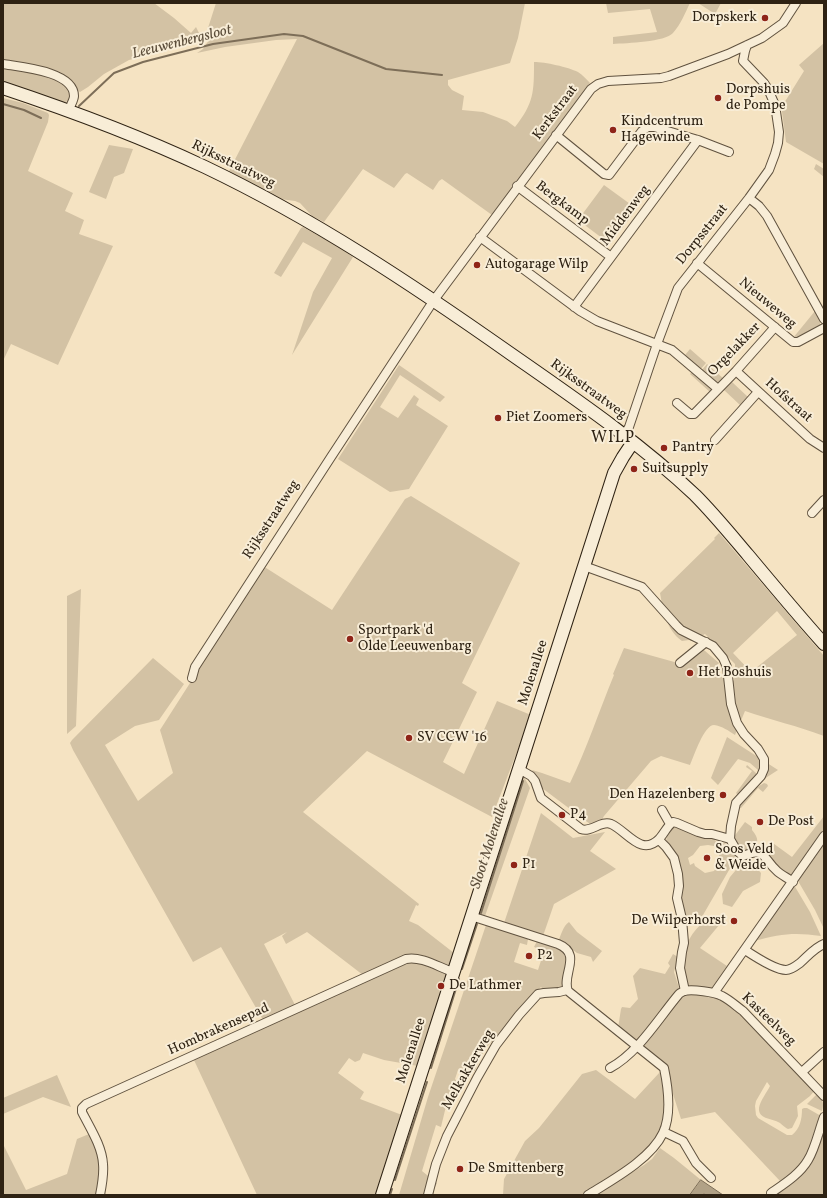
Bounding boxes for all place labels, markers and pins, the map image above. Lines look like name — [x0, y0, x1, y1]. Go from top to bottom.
place label: Dorpskerk — [692, 10, 757, 26]
marker: Dorpskerk — [760, 13, 770, 23]
place label: Dorpshuis de Pompe — [726, 82, 790, 114]
marker: Dorpshuis de Pompe — [713, 93, 723, 103]
place label: Kindcentrum Hagewinde — [621, 114, 703, 146]
marker: Kindcentrum Hagewinde — [608, 125, 618, 135]
place label: Autogarage Wilp — [485, 257, 588, 273]
marker: Autogarage Wilp — [472, 260, 482, 270]
place label: Piet Zoomers — [506, 410, 587, 426]
marker: Piet Zoomers — [493, 413, 503, 423]
place label: Pantry — [672, 440, 714, 456]
marker: Pantry — [659, 443, 669, 453]
place label: Suitsupply — [642, 461, 708, 477]
marker: Suitsupply — [629, 464, 639, 474]
place label: Sportpark 'd Olde Leeuwenbarg — [358, 623, 472, 656]
marker: Sportpark 'd Olde Leeuwenbarg — [345, 634, 355, 644]
place label: Het Boshuis — [698, 665, 771, 681]
marker: Het Boshuis — [685, 668, 695, 678]
place label: SV CCW '16 — [417, 730, 487, 746]
marker: SV CCW '16 — [404, 733, 414, 743]
place label: Den Hazelenberg — [609, 787, 715, 803]
marker: Den Hazelenberg — [718, 790, 728, 800]
place label: P4 — [570, 807, 586, 823]
marker: P4 — [557, 810, 567, 820]
place label: De Post — [768, 814, 814, 830]
marker: De Post — [755, 817, 765, 827]
place label: Soos Veld & Weide — [715, 842, 773, 874]
marker: Soos Veld & Weide — [702, 853, 712, 863]
place label: P1 — [522, 857, 536, 873]
marker: P1 — [509, 860, 519, 870]
place label: De Wilperhorst — [631, 913, 726, 929]
marker: De Wilperhorst — [729, 916, 739, 926]
place label: P2 — [537, 948, 553, 964]
marker: P2 — [524, 951, 534, 961]
place label: De Lathmer — [449, 978, 521, 994]
marker: De Lathmer — [436, 981, 446, 991]
place label: De Smittenberg — [468, 1161, 564, 1177]
marker: De Smittenberg — [455, 1164, 465, 1174]

